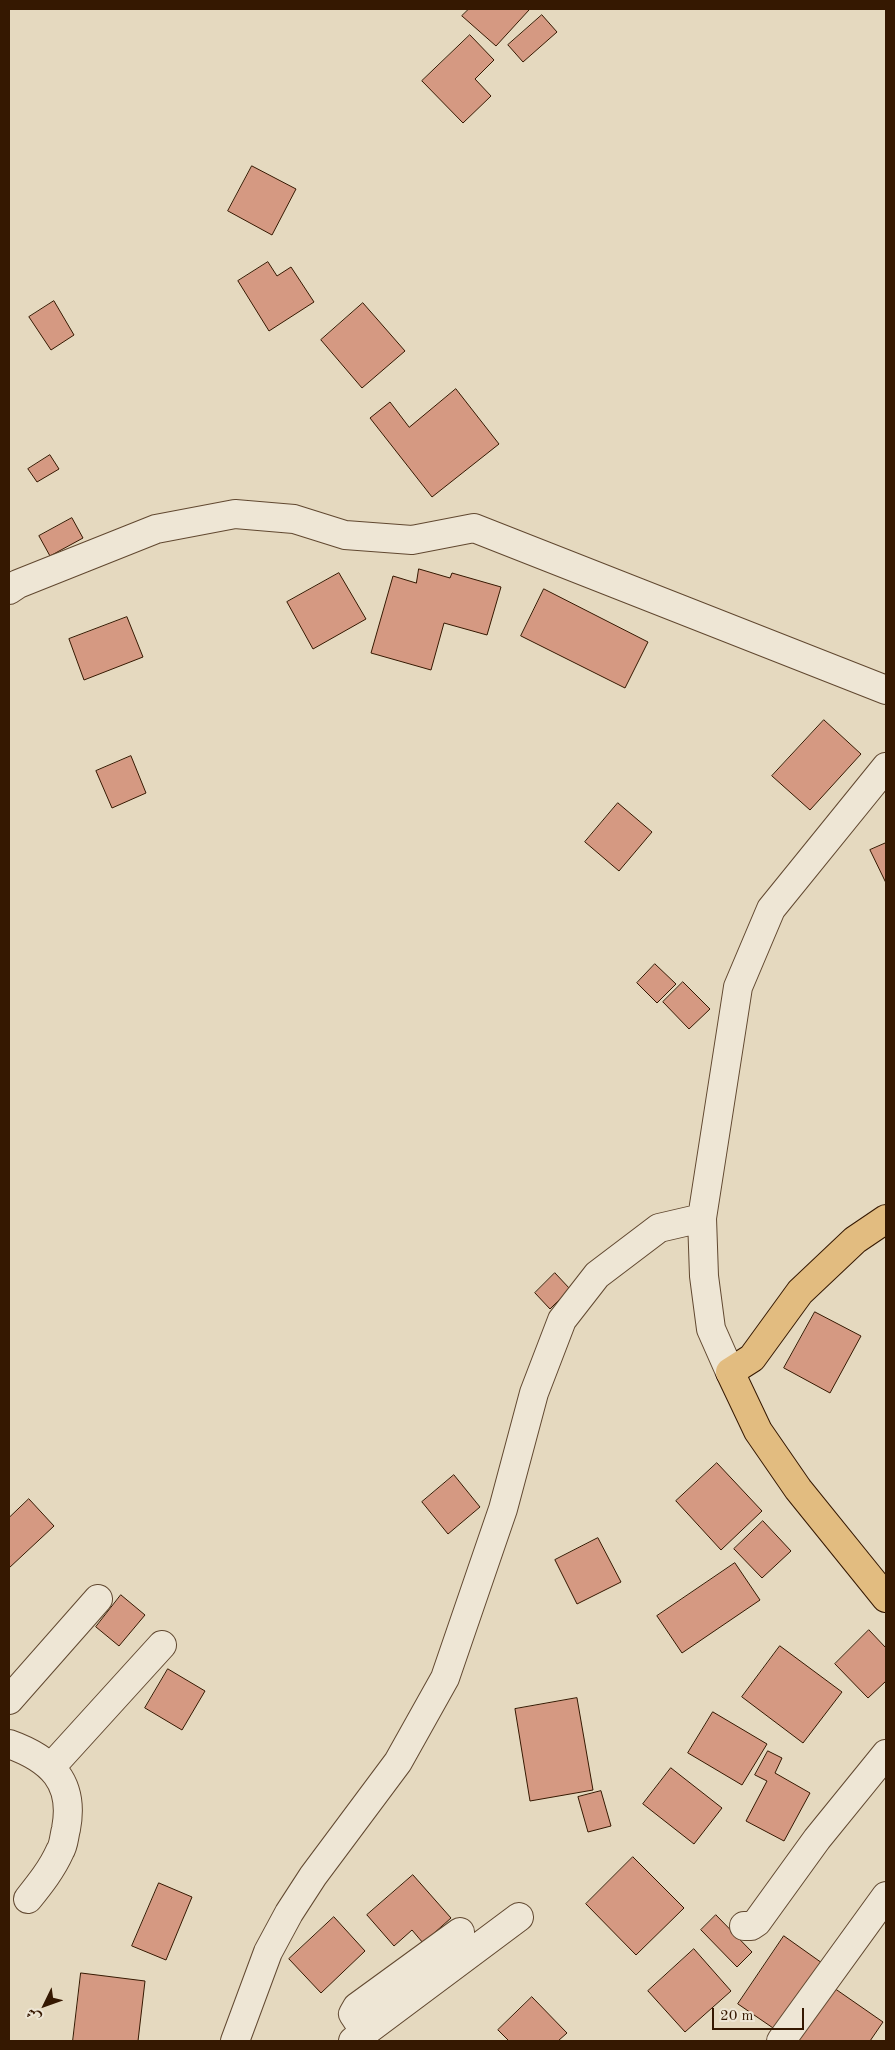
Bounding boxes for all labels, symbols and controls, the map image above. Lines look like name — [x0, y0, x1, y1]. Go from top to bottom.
north arrow — [20, 1980, 70, 2030]
scale bar — [715, 1998, 808, 2030]
text: ش — [24, 2005, 44, 2025]
text: 20 m — [720, 2009, 754, 2024]

